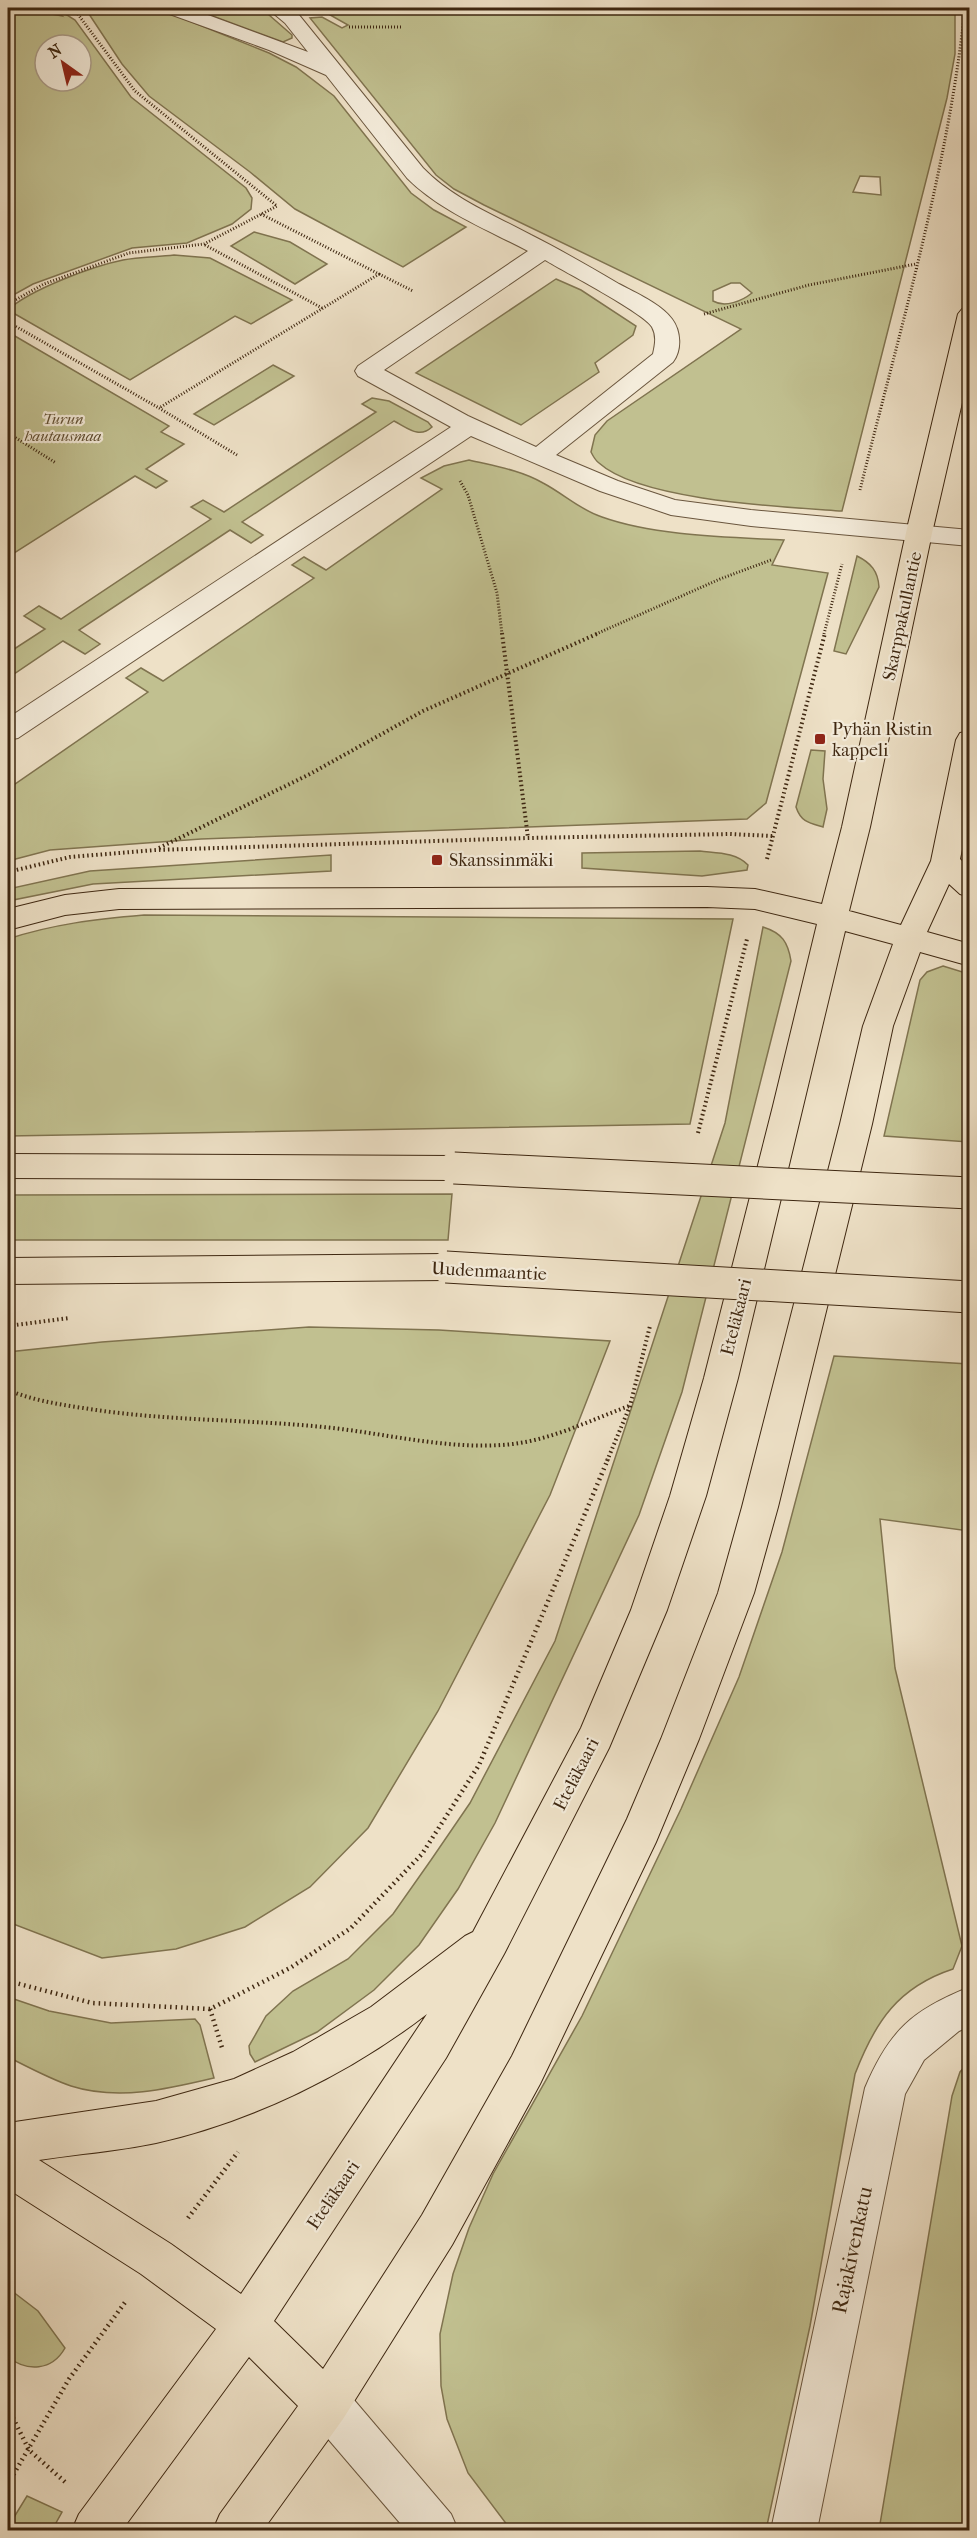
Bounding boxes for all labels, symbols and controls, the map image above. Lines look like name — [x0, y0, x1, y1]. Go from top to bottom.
north arrow — [33, 33, 93, 93]
text: N — [45, 39, 66, 62]
park label: Turun hautausmaa — [24, 410, 101, 445]
street label: Skarppakullantie — [879, 550, 926, 683]
place label: Pyhän Ristin kappeli — [832, 719, 933, 761]
marker: Pyhän Ristin kappeli — [813, 732, 827, 746]
place label: Skanssinmäki — [449, 850, 554, 871]
marker: Skanssinmäki — [430, 853, 444, 867]
street label: Uudenmaantie — [431, 1258, 547, 1285]
street label: Eteläkaari — [717, 1276, 756, 1358]
street label: Eteläkaari — [549, 1734, 604, 1814]
street label: Eteläkaari — [303, 2156, 364, 2234]
street label: Rajakivenkatu — [827, 2184, 877, 2316]

